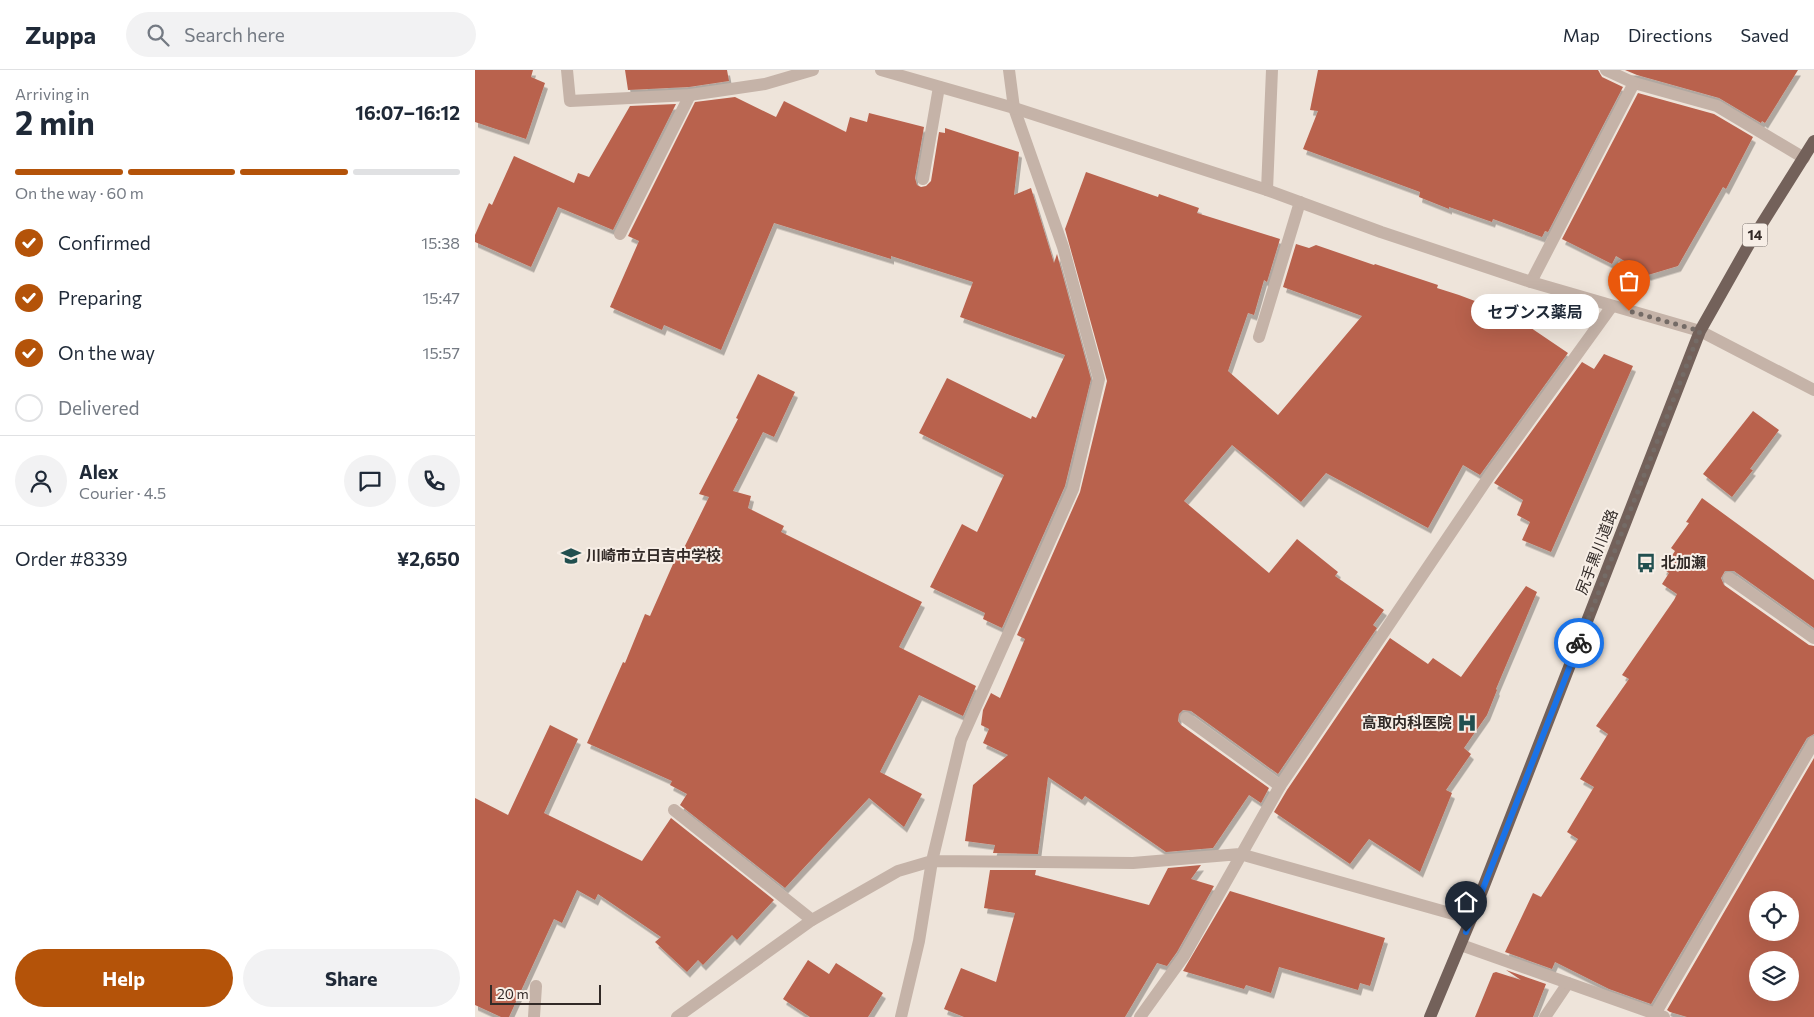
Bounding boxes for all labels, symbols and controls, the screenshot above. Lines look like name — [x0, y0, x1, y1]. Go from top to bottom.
search box — [126, 12, 476, 57]
text: Zuppa — [25, 20, 96, 49]
icon: search — [144, 21, 172, 49]
text: Search here — [184, 23, 285, 46]
text: Map — [1563, 24, 1600, 46]
text: Directions — [1628, 24, 1712, 46]
text: Saved — [1740, 24, 1789, 46]
text: Arriving in — [15, 84, 89, 103]
text: 16:07–16:12 — [355, 101, 460, 124]
text: 2 min — [15, 102, 95, 142]
text: On the way · 60 m — [15, 183, 144, 202]
road number: 14 — [1743, 224, 1767, 246]
icon: check — [15, 229, 43, 257]
text: Confirmed — [58, 231, 151, 254]
text: 15:38 — [421, 233, 460, 252]
pin — [1608, 260, 1650, 311]
icon: bag — [1615, 267, 1643, 295]
icon: check — [15, 284, 43, 312]
text: Preparing — [58, 286, 142, 309]
text: 15:47 — [422, 288, 460, 307]
callout: セブンス薬局 — [1471, 294, 1599, 328]
text: セブンス薬局 — [1487, 302, 1583, 321]
icon: check — [15, 339, 43, 367]
text: On the way — [58, 341, 155, 364]
text: 15:57 — [423, 343, 460, 362]
text: Delivered — [58, 396, 139, 419]
button: person — [15, 455, 67, 507]
button: chat — [344, 455, 396, 507]
button: phone — [408, 455, 460, 507]
text: Alex — [79, 460, 119, 483]
text: Courier · 4.5 — [79, 483, 166, 502]
street label: 尻手黒川道路 — [1572, 506, 1621, 597]
school or university icon: 川崎市立日吉中学校 — [560, 545, 582, 567]
place label: 川崎市立日吉中学校 — [586, 546, 721, 564]
text: Order #8339 — [15, 547, 128, 570]
text: ¥2,650 — [397, 547, 460, 570]
bus stop icon: 北加瀬 — [1635, 552, 1657, 574]
place label: 北加瀬 — [1661, 553, 1706, 571]
courier — [1554, 618, 1604, 668]
icon: bike — [1565, 629, 1593, 657]
hospital icon: 高取内科医院 — [1456, 712, 1478, 734]
place label: 高取内科医院 — [1362, 713, 1452, 731]
pin — [1445, 881, 1487, 932]
icon: home — [1452, 888, 1480, 916]
map controls — [1749, 891, 1799, 1001]
button: locate — [1749, 891, 1799, 941]
button: Help — [15, 949, 233, 1007]
button: Share — [243, 949, 460, 1007]
button: layers — [1749, 951, 1799, 1001]
scale bar — [490, 982, 601, 1005]
text: 20 m — [497, 985, 529, 1002]

